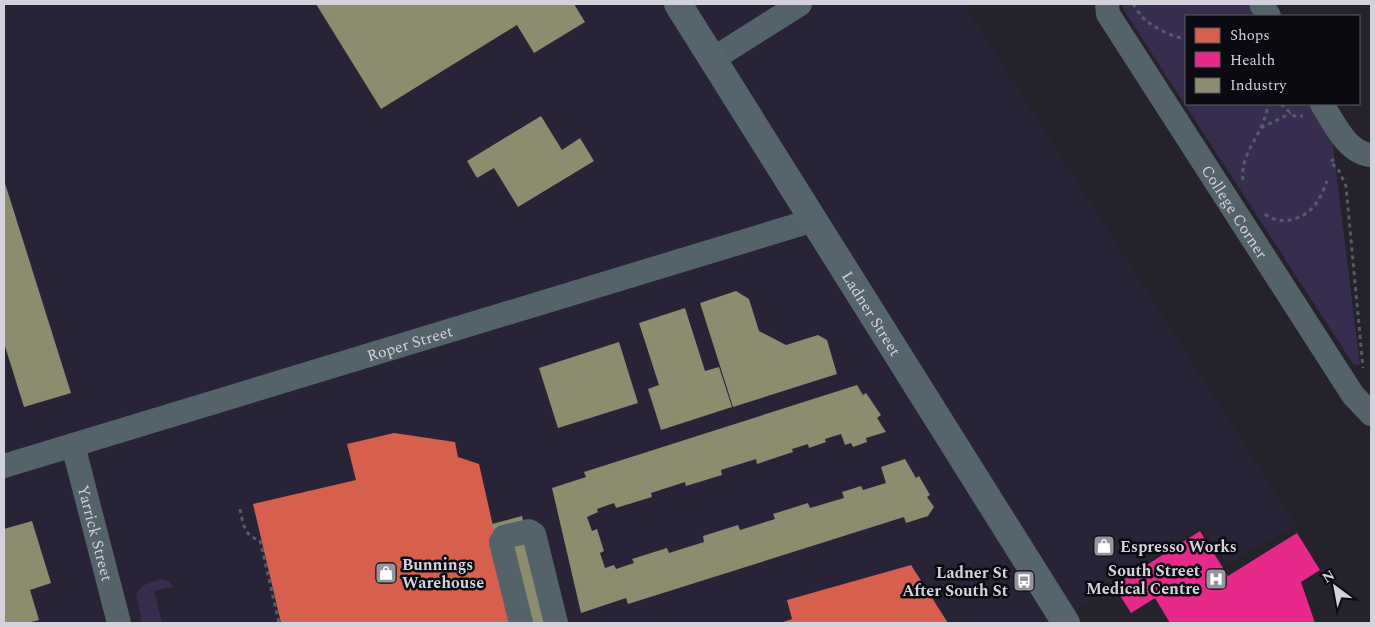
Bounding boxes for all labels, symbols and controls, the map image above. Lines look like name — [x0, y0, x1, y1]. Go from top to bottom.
legend — [1185, 15, 1360, 105]
text: Shops — [1230, 24, 1270, 47]
text: Health — [1230, 49, 1275, 72]
text: Industry — [1230, 74, 1287, 97]
street label: College Corner — [1195, 160, 1273, 264]
street label: Ladner Street — [835, 267, 907, 361]
street label: Roper Street — [364, 319, 456, 368]
street label: Yarrick Street — [71, 483, 119, 584]
shop icon: Espresso Works — [1092, 534, 1116, 558]
place label: Espresso Works — [1120, 535, 1237, 559]
place label: Bunnings Warehouse — [402, 553, 484, 595]
place label: South Street Medical Centre — [1086, 559, 1200, 601]
shop icon: Bunnings Warehouse — [374, 561, 398, 585]
place label: Ladner St After South St — [902, 561, 1008, 603]
north arrow — [1310, 562, 1360, 612]
text: N — [1318, 564, 1339, 588]
hospital icon: South Street Medical Centre — [1204, 567, 1228, 591]
bus stop icon: Ladner St After South St — [1012, 569, 1036, 593]

